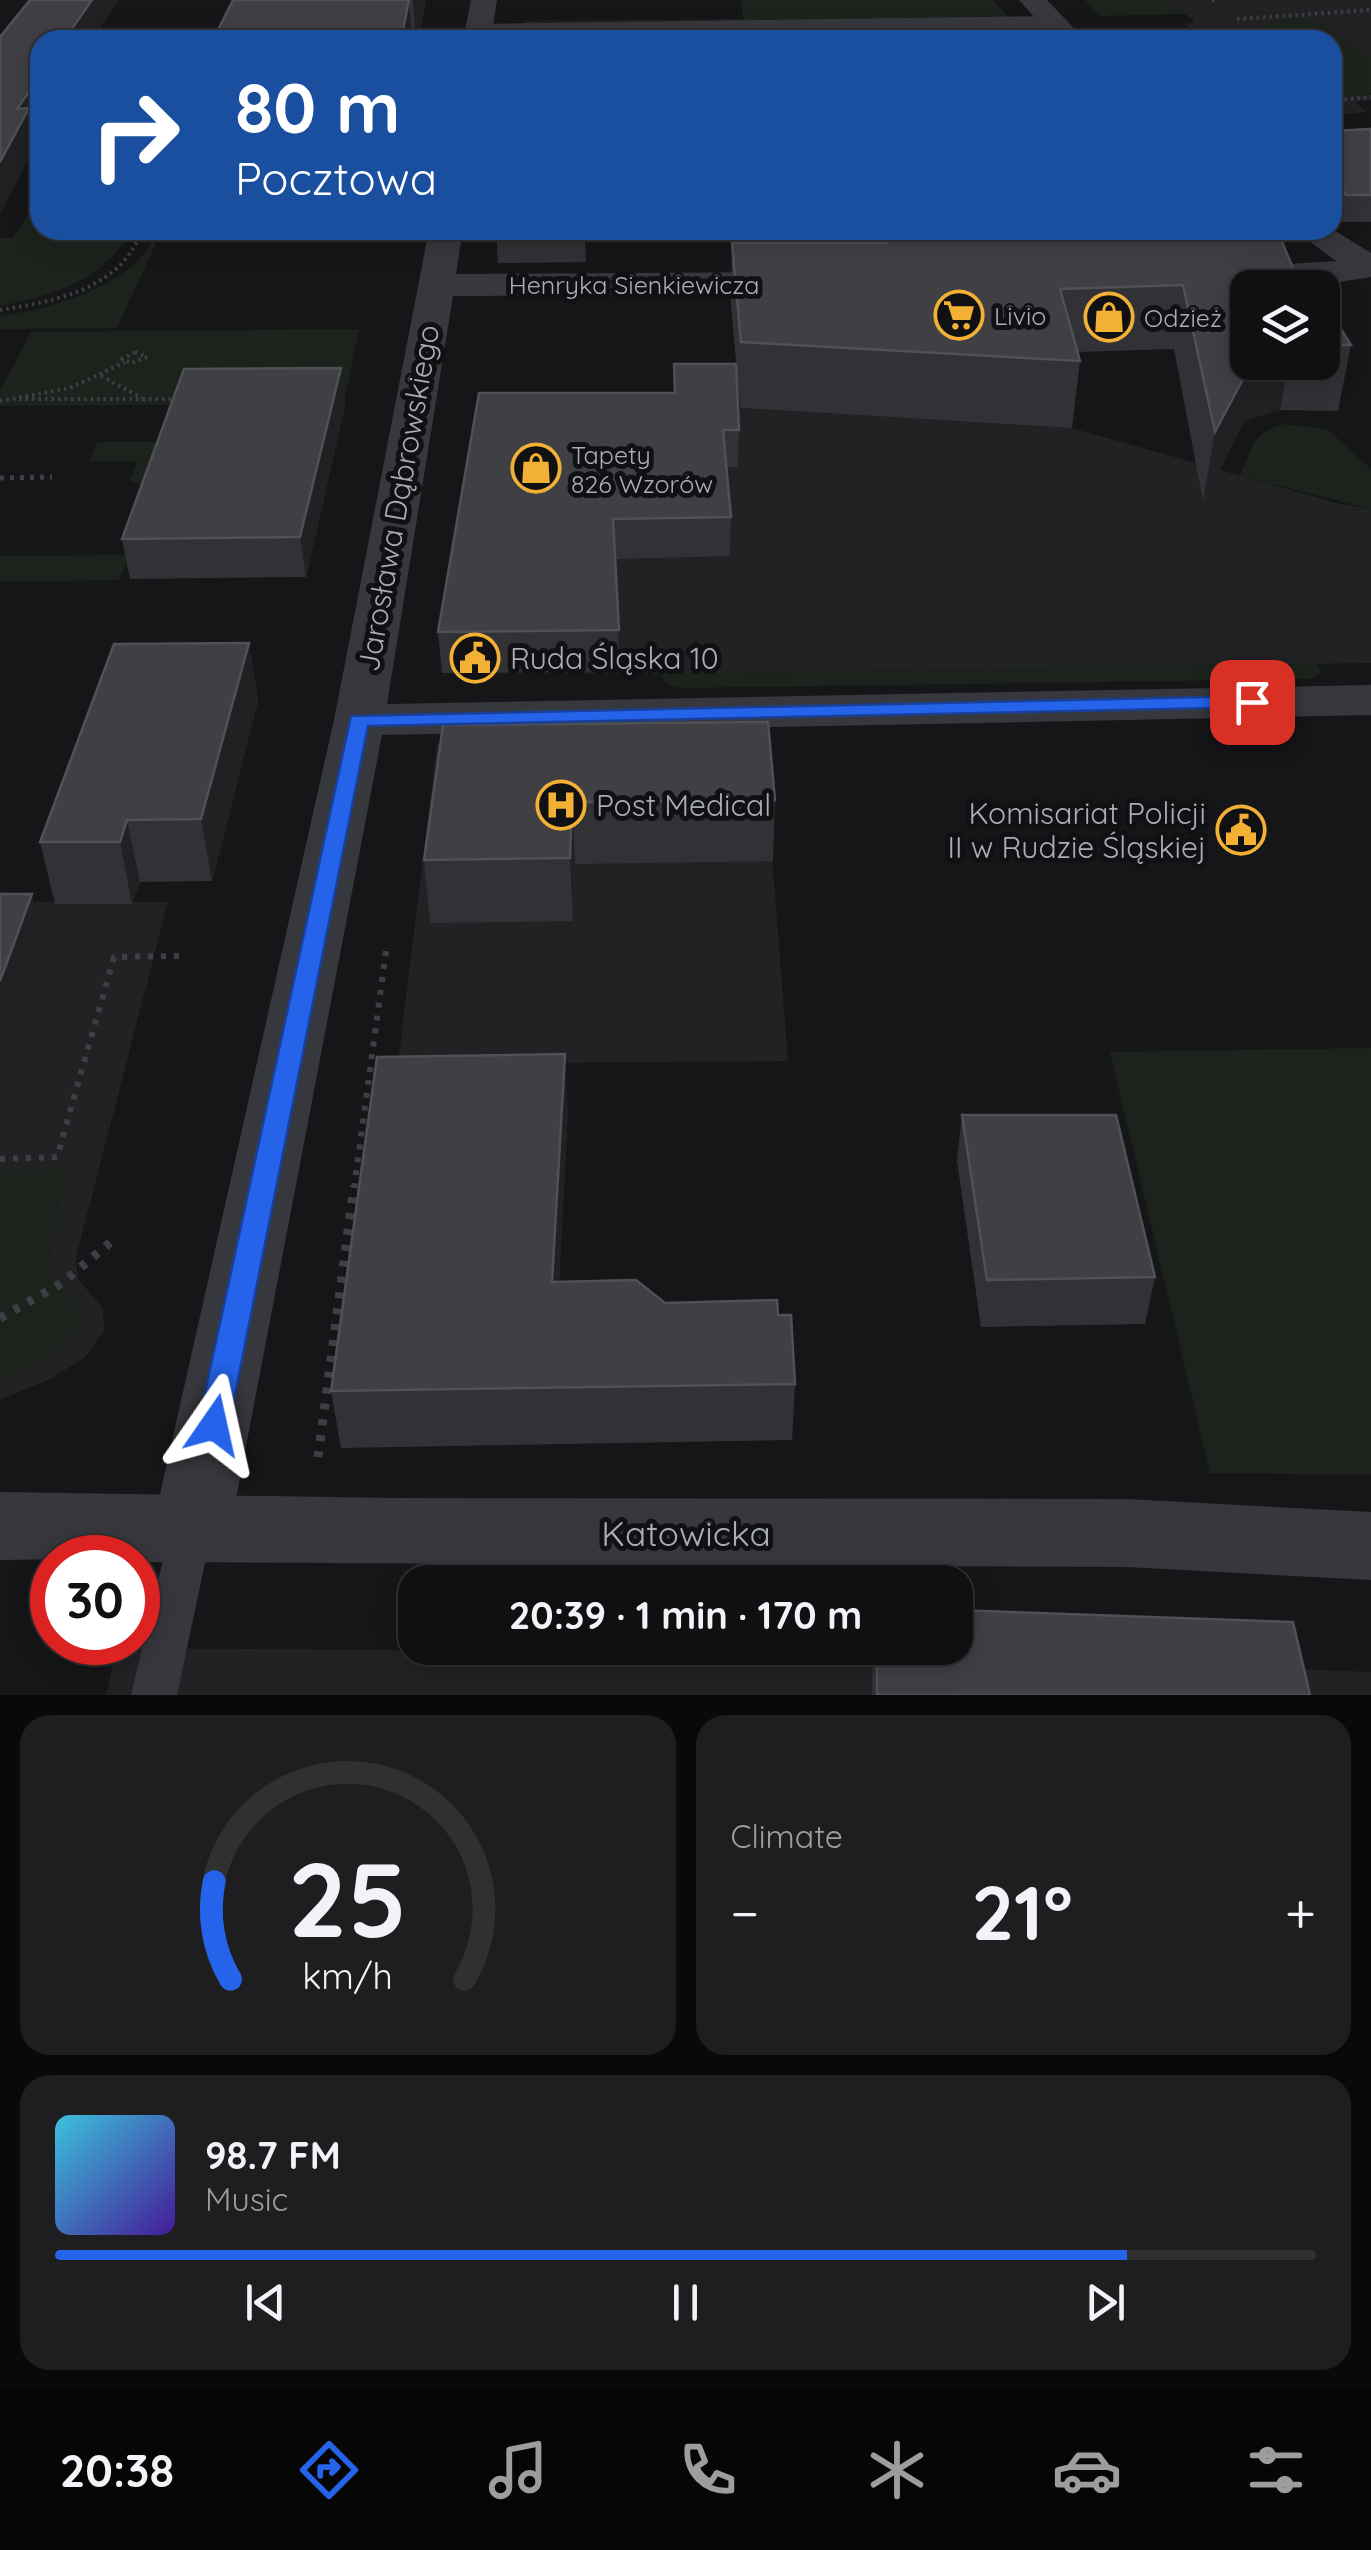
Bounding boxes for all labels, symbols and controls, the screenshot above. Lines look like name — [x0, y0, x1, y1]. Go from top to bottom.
text: 80 m — [235, 63, 400, 151]
icon: right — [70, 70, 200, 200]
text: Pocztowa — [235, 150, 437, 206]
street label: Henryka Sienkiewicza — [509, 269, 759, 300]
map controls — [1230, 270, 1340, 380]
button: layers — [1230, 270, 1340, 380]
supermarket icon: Livio — [933, 289, 985, 341]
shop icon: Odzież — [1083, 291, 1135, 343]
place label: Livio — [994, 300, 1046, 331]
place label: Odzież — [1144, 302, 1222, 333]
street label: Jarosława Dąbrowskiego — [349, 322, 447, 674]
place label: Tapety 826 Wzorów — [571, 439, 713, 499]
shop icon: Tapety 826 Wzorów — [510, 442, 562, 494]
public building icon: Ruda Śląska 10 — [449, 632, 501, 684]
place label: Ruda Śląska 10 — [510, 639, 719, 677]
pin — [1210, 660, 1295, 745]
icon: arrive — [1225, 675, 1280, 730]
hospital icon: Post Medical — [535, 779, 587, 831]
place label: Post Medical — [596, 786, 771, 824]
place label: Komisariat Policji II w Rudzie Śląskiej — [948, 794, 1206, 866]
public building icon: Komisariat Policji II w Rudzie Śląskiej — [1215, 804, 1267, 856]
position arrow — [162, 1373, 266, 1477]
street label: Katowicka — [601, 1511, 771, 1555]
speed limit sign: 30 — [30, 1535, 160, 1665]
text: 20:39 · 1 min · 170 m — [509, 1591, 862, 1639]
text: Climate — [731, 1816, 843, 1856]
text: 25 — [288, 1833, 407, 1963]
text: 21° — [971, 1865, 1073, 1959]
text: − — [731, 1878, 759, 1947]
text: + — [1285, 1878, 1316, 1947]
text: km/h — [302, 1953, 393, 1998]
text: 98.7 FM — [205, 2131, 341, 2179]
text: Music — [205, 2179, 288, 2219]
icon: previous — [238, 2275, 293, 2330]
icon: pause — [658, 2275, 713, 2330]
icon: next — [1078, 2275, 1133, 2330]
icon: directions — [294, 2435, 364, 2505]
icon: music — [483, 2435, 553, 2505]
icon: phone — [673, 2435, 743, 2505]
icon: climate — [862, 2435, 932, 2505]
icon: car — [1052, 2435, 1122, 2505]
icon: filters — [1241, 2435, 1311, 2505]
text: 20:38 — [60, 2442, 174, 2498]

